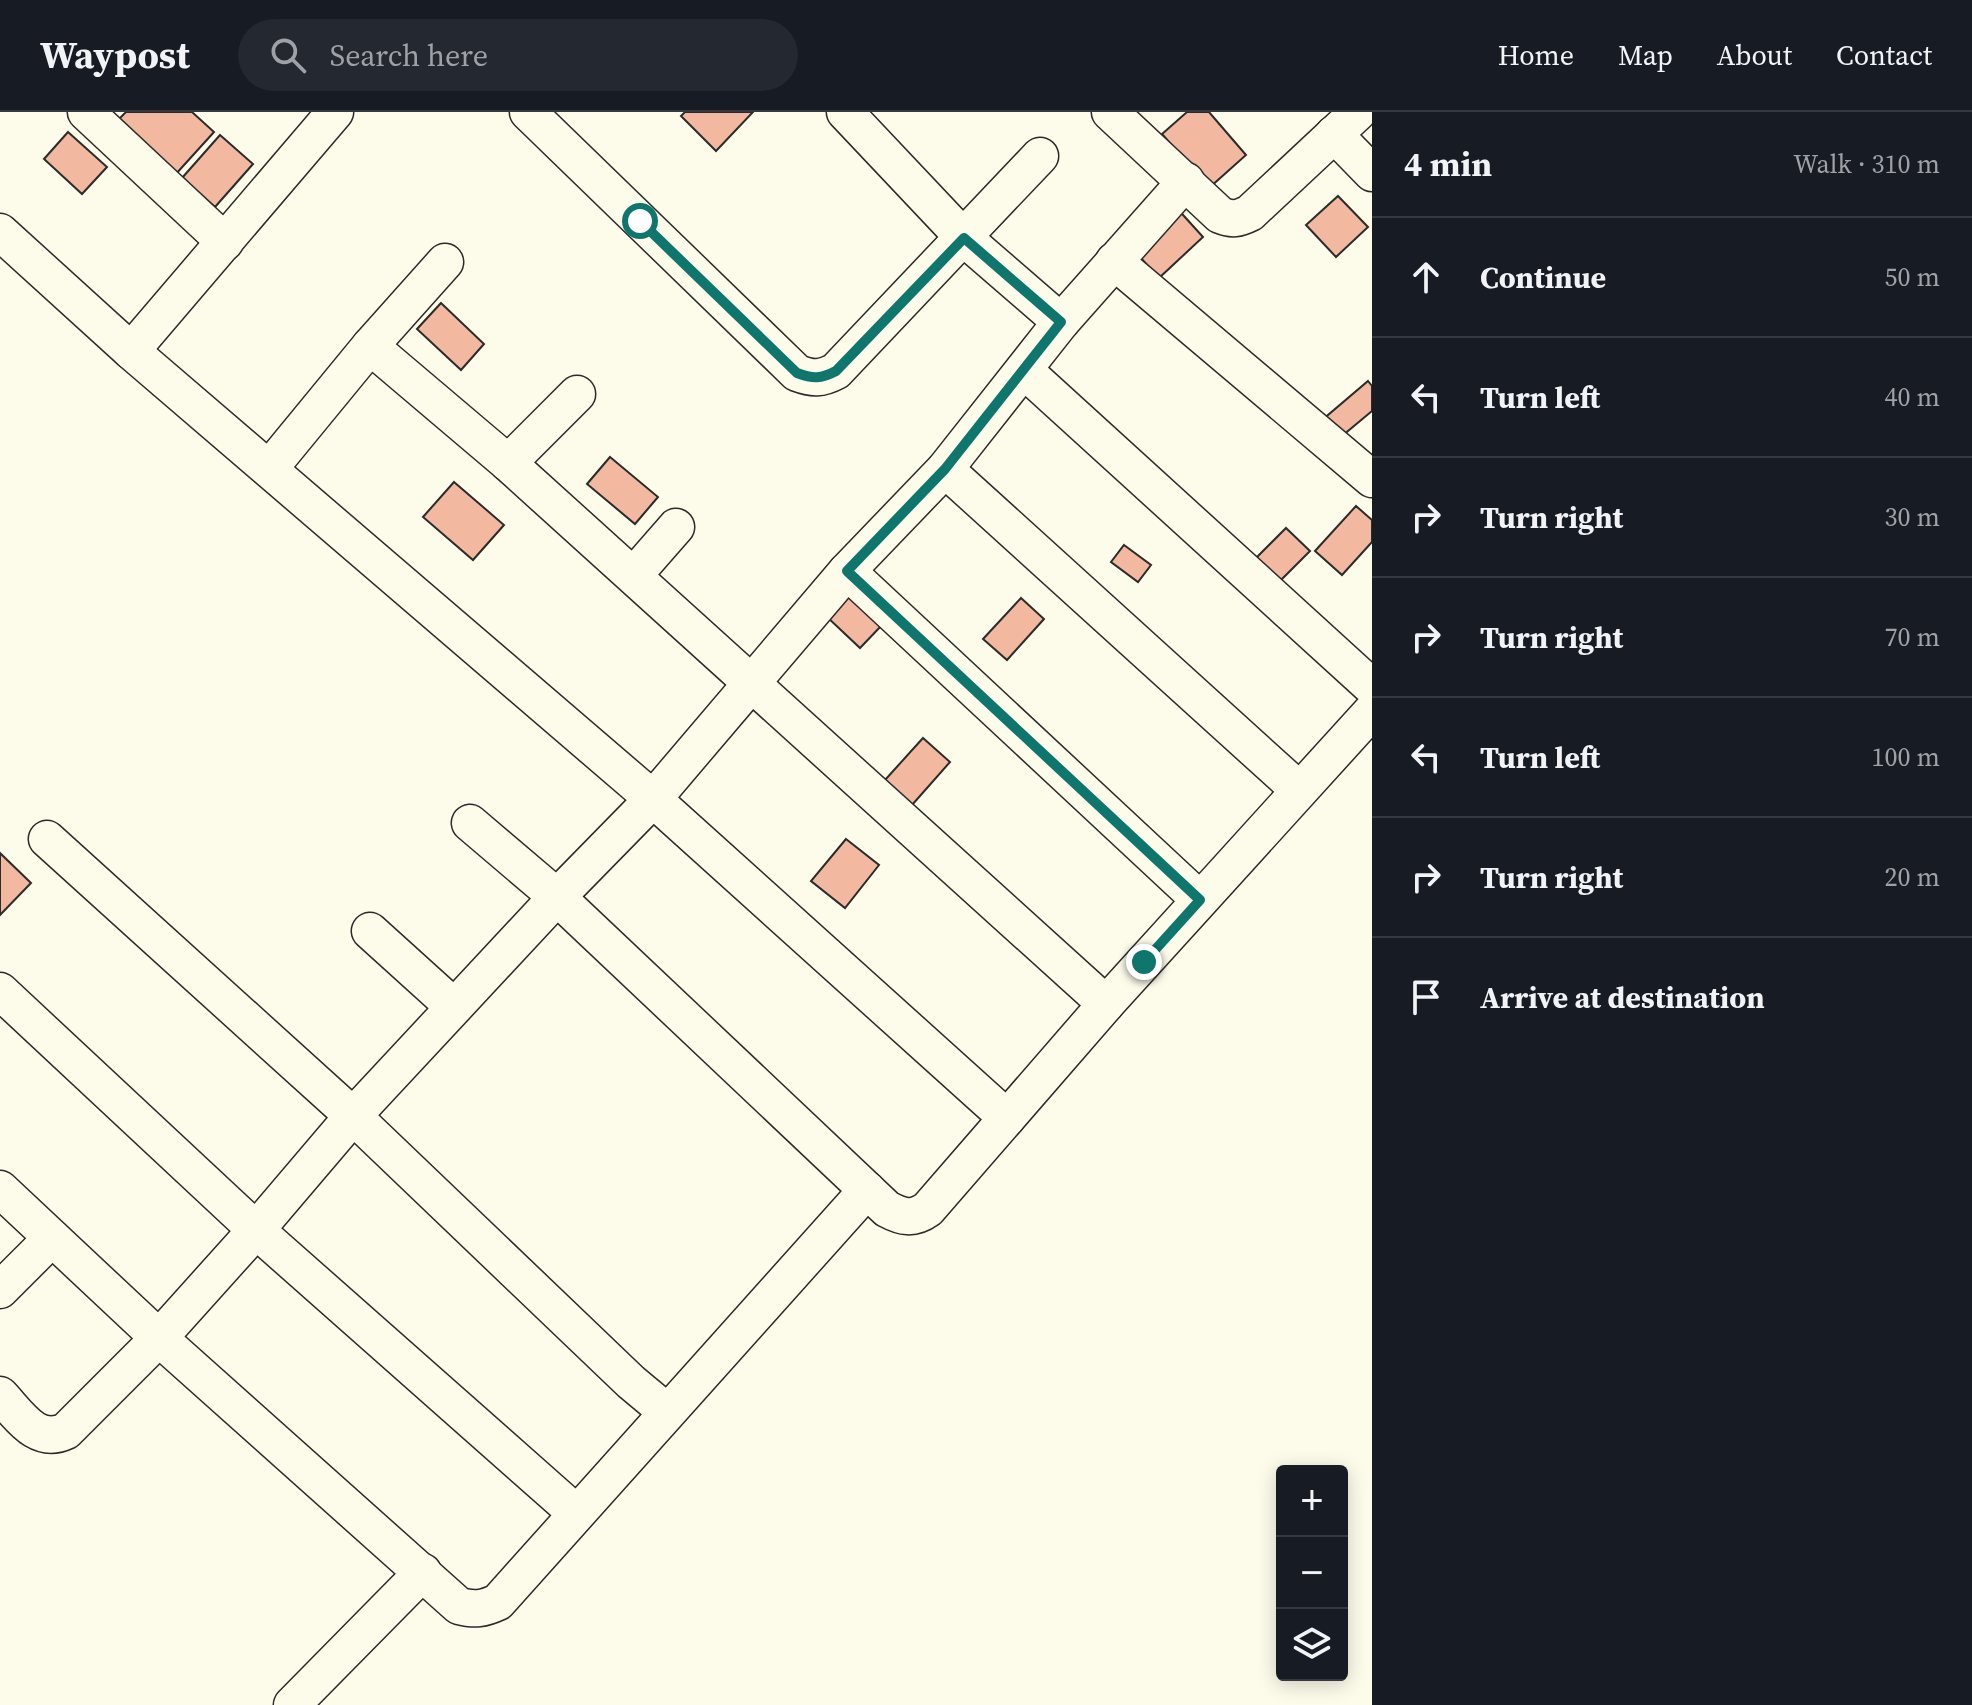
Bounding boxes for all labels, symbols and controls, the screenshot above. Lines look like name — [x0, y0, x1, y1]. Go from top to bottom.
search box — [238, 19, 798, 91]
text: Waypost — [40, 29, 190, 81]
icon: search — [266, 33, 310, 77]
text: Search here — [330, 35, 488, 76]
text: Home — [1498, 36, 1574, 74]
text: Map — [1618, 36, 1673, 74]
text: About — [1717, 36, 1792, 74]
text: Contact — [1836, 36, 1932, 74]
text: 4 min — [1404, 141, 1492, 187]
text: Walk · 310 m — [1793, 146, 1940, 182]
route start — [622, 203, 658, 239]
icon: ahead — [1404, 255, 1448, 299]
text: Continue — [1480, 257, 1606, 298]
text: 50 m — [1885, 259, 1940, 295]
icon: left — [1404, 375, 1448, 419]
text: Turn left — [1480, 377, 1600, 418]
text: 40 m — [1885, 379, 1940, 415]
icon: right — [1404, 495, 1448, 539]
text: Turn right — [1480, 497, 1623, 538]
text: 30 m — [1885, 499, 1940, 535]
icon: right — [1404, 615, 1448, 659]
text: Turn right — [1480, 617, 1623, 658]
text: 70 m — [1885, 619, 1940, 655]
icon: left — [1404, 735, 1448, 779]
text: Turn left — [1480, 737, 1600, 778]
text: 100 m — [1872, 739, 1940, 775]
icon: right — [1404, 855, 1448, 899]
text: Turn right — [1480, 857, 1623, 898]
text: 20 m — [1885, 859, 1940, 895]
route end — [1126, 944, 1162, 980]
icon: arrive — [1404, 975, 1448, 1019]
text: Arrive at destination — [1480, 977, 1765, 1018]
map controls — [1276, 1465, 1348, 1681]
button: + — [1276, 1465, 1348, 1537]
button: − — [1276, 1537, 1348, 1609]
button: layers — [1276, 1609, 1348, 1681]

